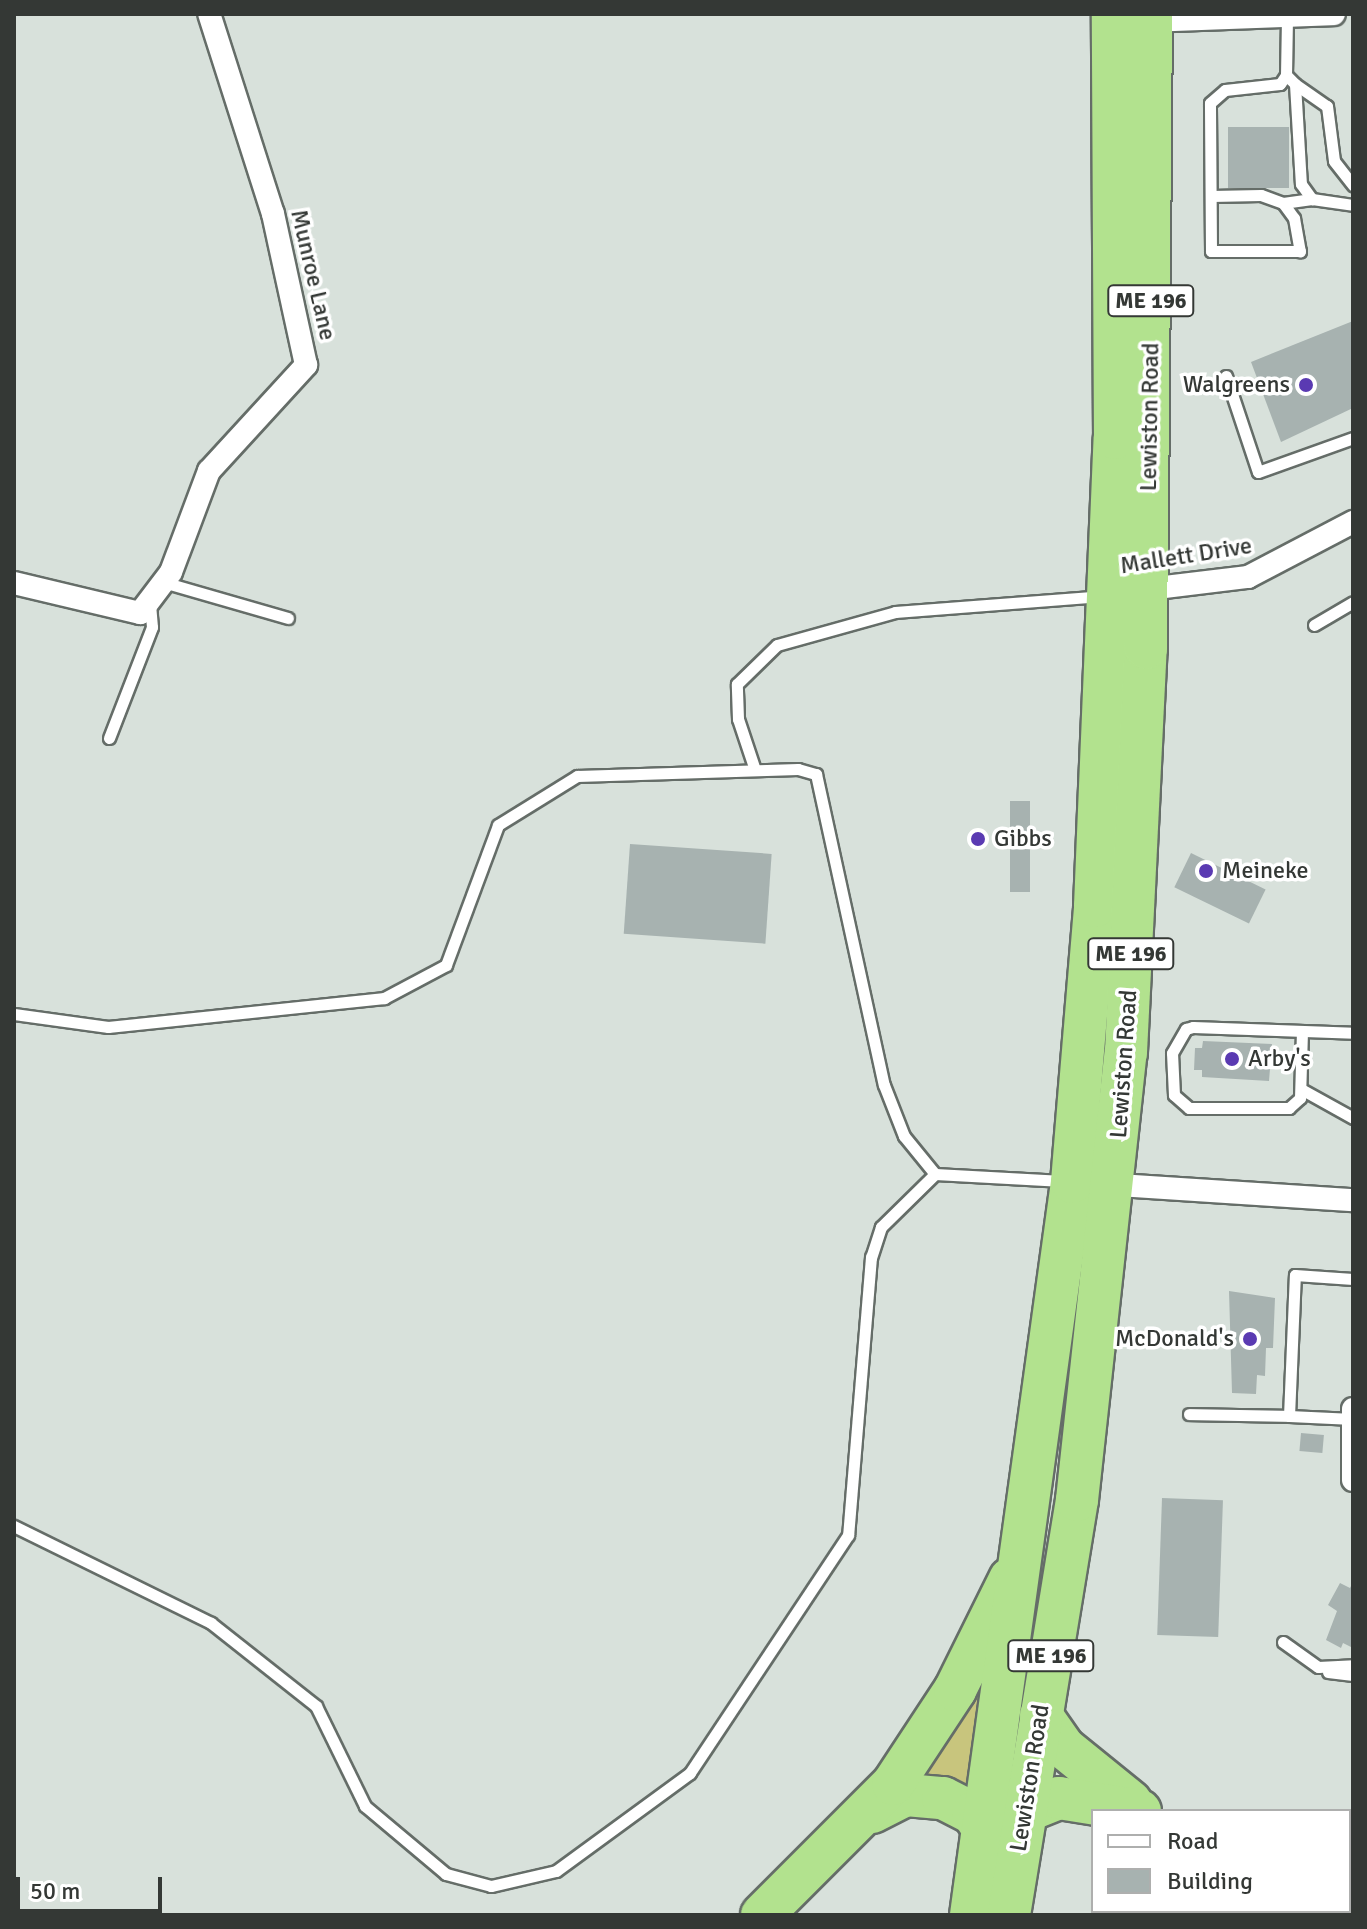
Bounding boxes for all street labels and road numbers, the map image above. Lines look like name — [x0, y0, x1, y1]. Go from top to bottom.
street label: Munroe Lane — [284, 207, 342, 343]
road number: ME 196 — [1107, 283, 1195, 319]
street label: Lewiston Road — [1134, 342, 1166, 492]
street label: Mallett Drive — [1118, 531, 1254, 581]
road number: ME 196 — [1087, 936, 1175, 972]
street label: Lewiston Road — [1104, 989, 1144, 1139]
road number: ME 196 — [1007, 1638, 1095, 1674]
street label: Lewiston Road — [1004, 1702, 1056, 1854]

